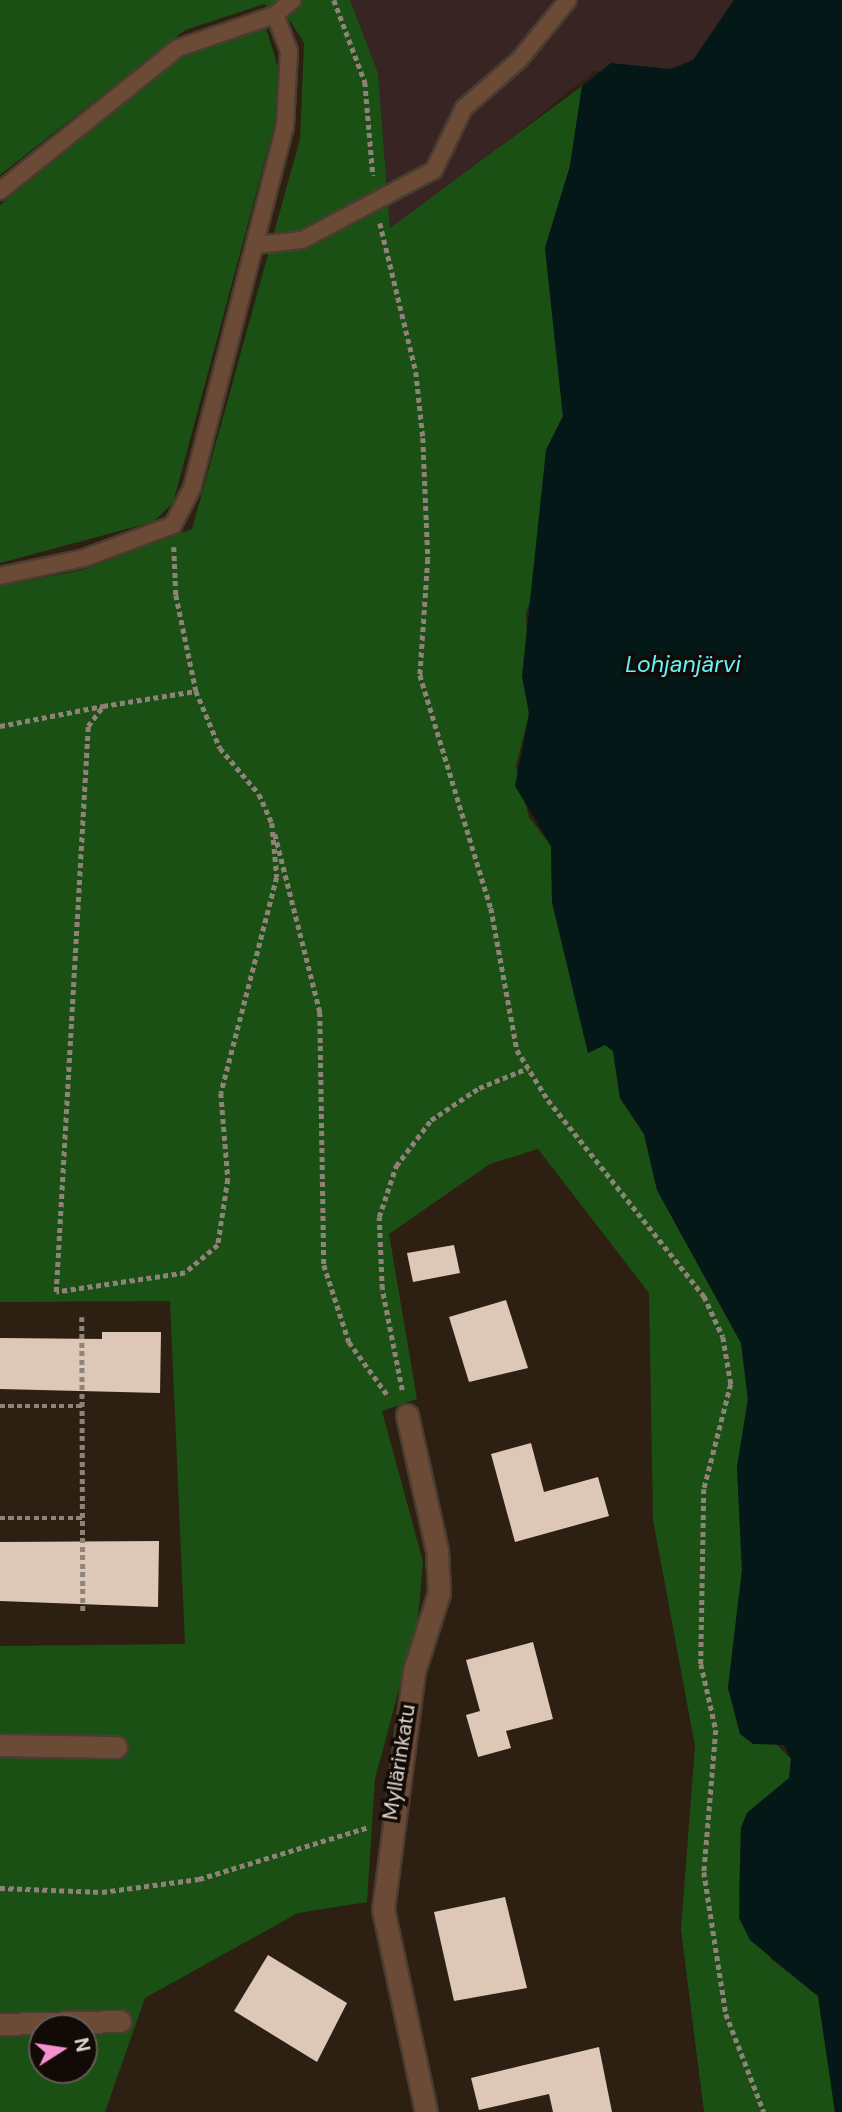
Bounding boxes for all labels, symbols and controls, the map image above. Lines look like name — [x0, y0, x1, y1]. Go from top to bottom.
water label: Lohjanjärvi — [625, 650, 741, 678]
street label: Myllärinkatu — [377, 1702, 421, 1822]
north arrow — [28, 2014, 98, 2084]
text: N — [68, 2036, 96, 2054]

